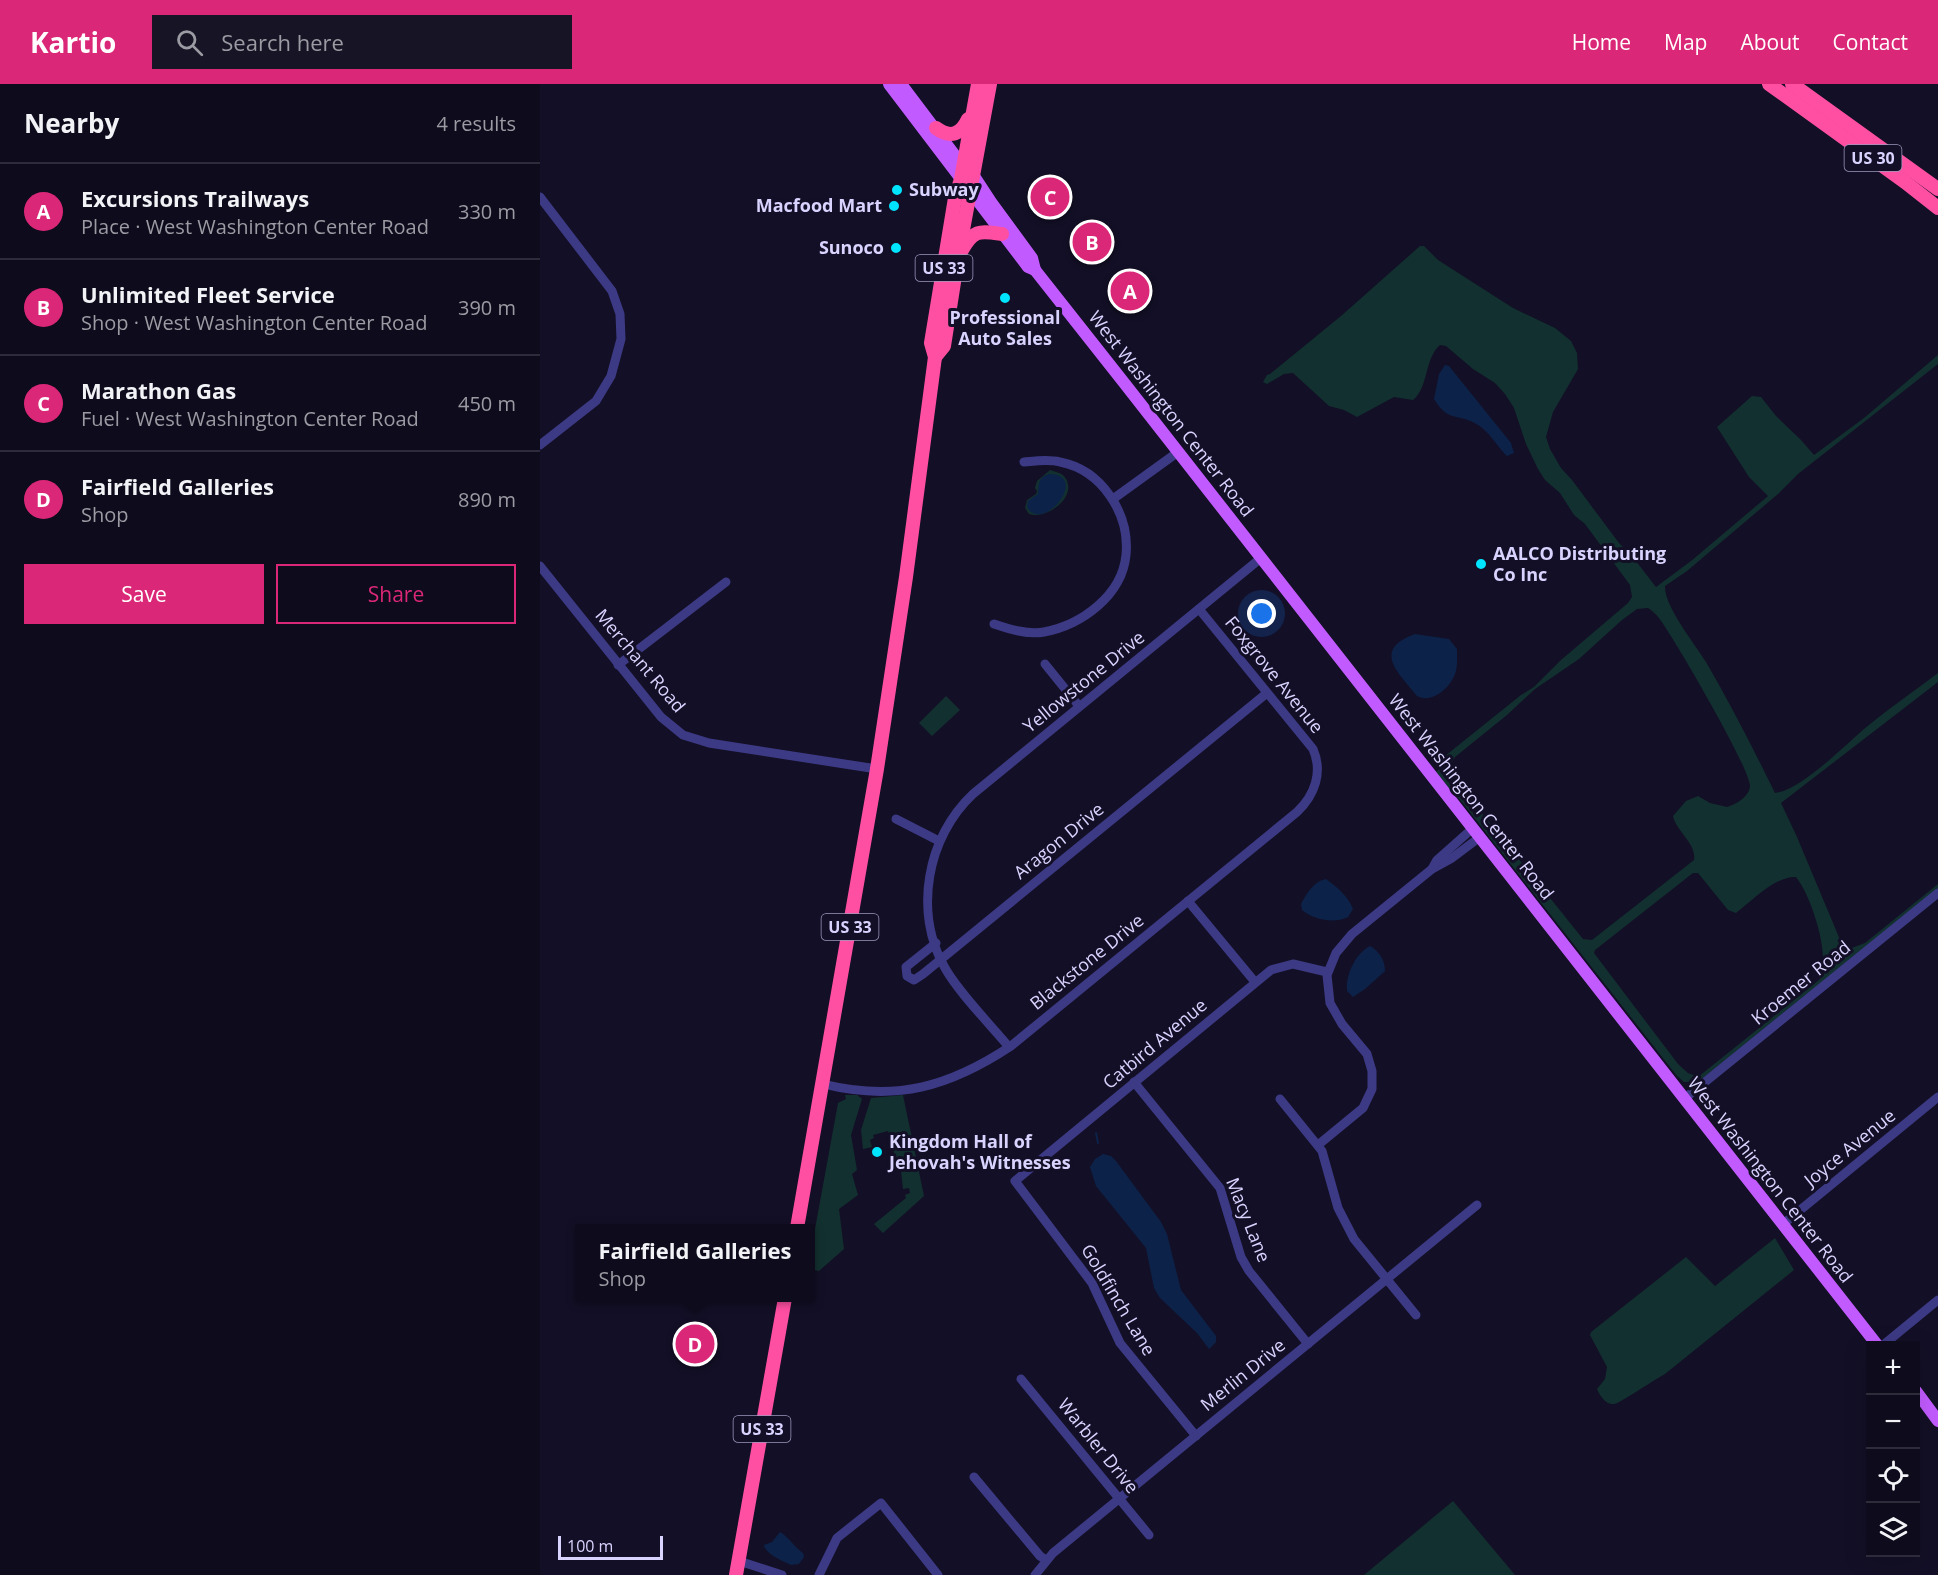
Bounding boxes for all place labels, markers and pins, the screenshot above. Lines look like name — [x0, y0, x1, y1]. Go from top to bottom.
pin: C — [1030, 174, 1070, 220]
place label: Subway — [909, 177, 979, 201]
marker: Subway — [890, 183, 904, 197]
place label: Macfood Mart — [756, 193, 882, 217]
marker: Macfood Mart — [887, 199, 901, 213]
pin: B — [1072, 220, 1112, 264]
place label: Sunoco — [819, 235, 884, 259]
marker: Sunoco — [889, 241, 903, 255]
pin: A — [1110, 268, 1150, 314]
marker: Professional Auto Sales — [998, 291, 1012, 305]
place label: Professional Auto Sales — [950, 305, 1060, 350]
place label: AALCO Distributing Co Inc — [1493, 541, 1666, 586]
marker: AALCO Distributing Co Inc — [1474, 557, 1488, 571]
place label: Kingdom Hall of Jehovah's Witnesses — [887, 1129, 1071, 1174]
marker: Kingdom Hall of Jehovah's Witnesses — [870, 1145, 884, 1159]
pin: D — [676, 1322, 714, 1366]

